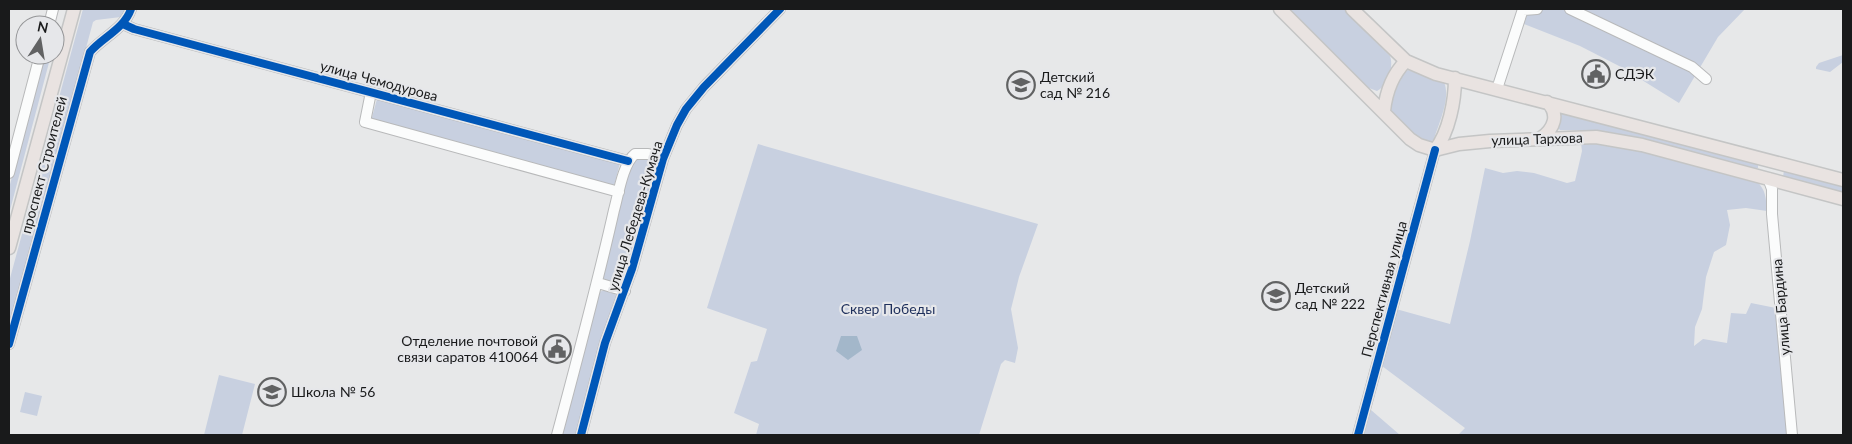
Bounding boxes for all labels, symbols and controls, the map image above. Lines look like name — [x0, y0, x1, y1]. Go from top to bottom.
north arrow — [15, 15, 65, 65]
text: N — [36, 17, 50, 36]
street label: улица Чемодурова — [318, 57, 440, 104]
public building icon: СДЭК — [1581, 59, 1611, 89]
place label: СДЭК — [1615, 65, 1655, 82]
place label: Детский сад № 216 — [1040, 68, 1110, 101]
school or university icon: Детский сад № 216 — [1006, 70, 1036, 100]
street label: проспект Строителей — [17, 94, 70, 235]
street label: улица Тархова — [1491, 128, 1583, 149]
street label: улица Лебедева-Кумача — [603, 138, 666, 293]
street label: Перспективная улица — [1357, 219, 1410, 359]
street label: улица Бардина — [1768, 258, 1793, 356]
place label: Детский сад № 222 — [1295, 279, 1365, 312]
school or university icon: Детский сад № 222 — [1261, 281, 1291, 311]
park label: Сквер Победы — [841, 300, 935, 317]
place label: Отделение почтовой связи саратов 410064 — [397, 332, 538, 365]
public building icon: Отделение почтовой связи саратов 410064 — [542, 334, 572, 364]
school or university icon: Школа № 56 — [257, 377, 287, 407]
place label: Школа № 56 — [291, 383, 375, 400]

